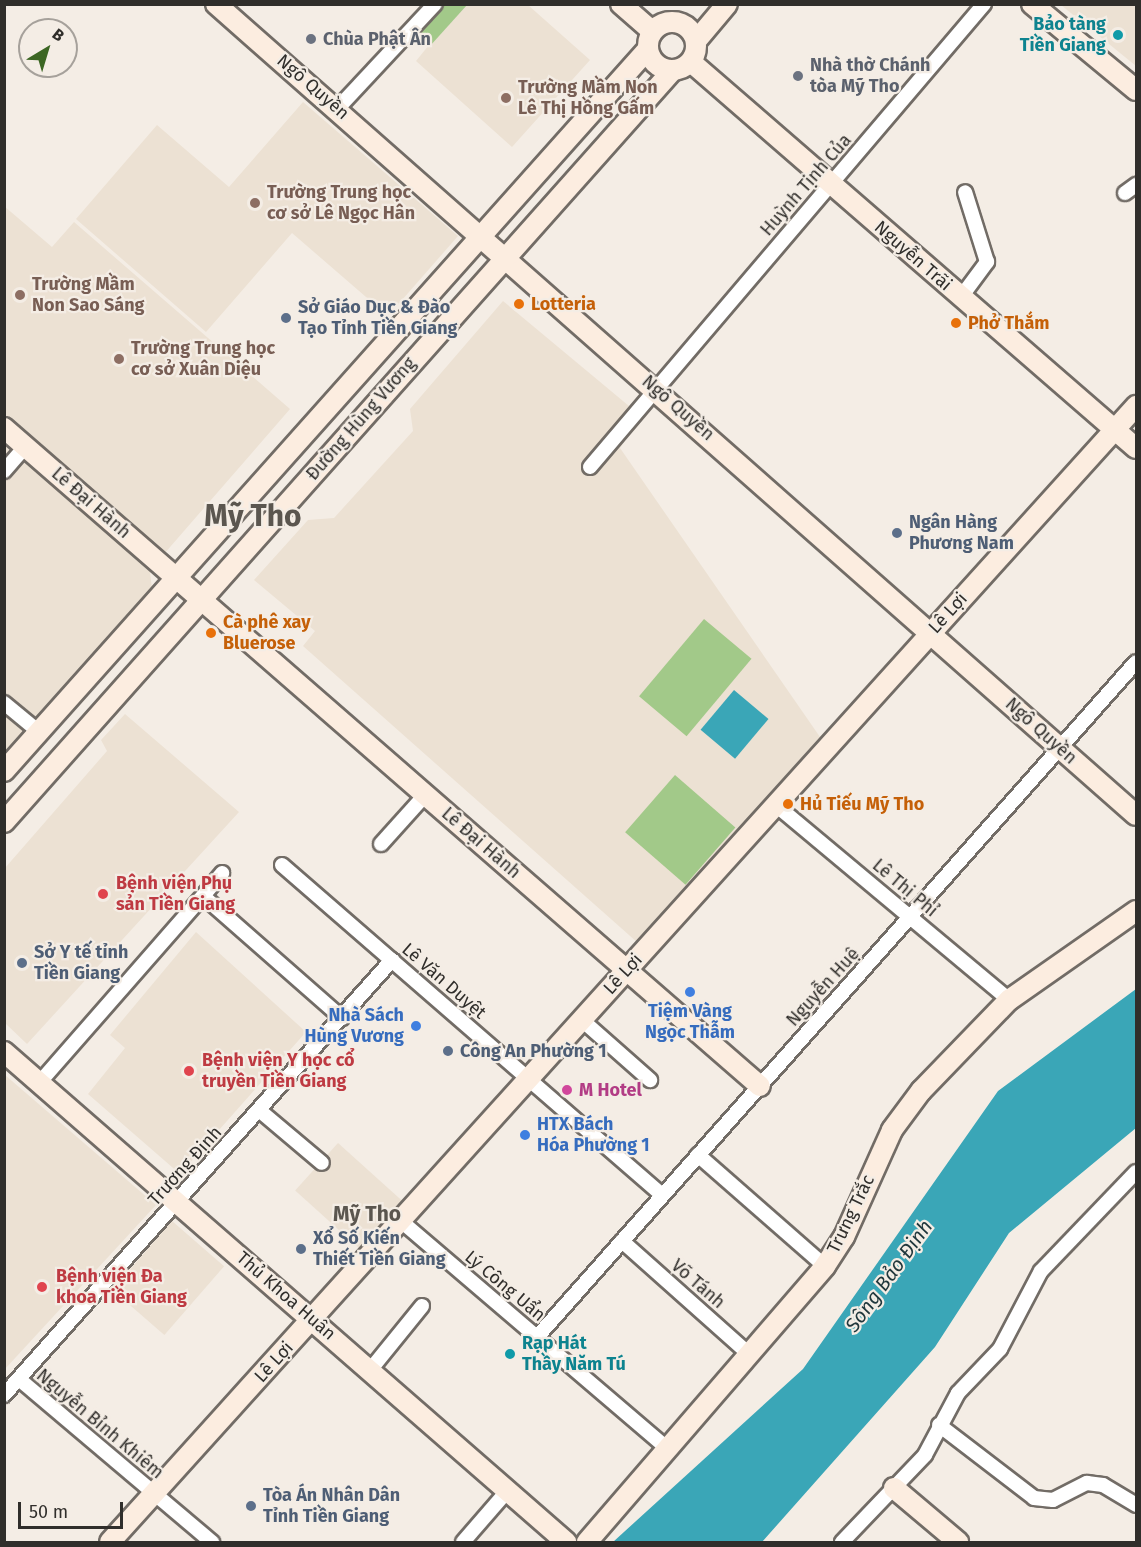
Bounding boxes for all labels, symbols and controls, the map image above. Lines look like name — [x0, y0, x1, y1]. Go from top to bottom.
place label: Bảo tàng Tiền Giang — [1020, 14, 1106, 57]
north arrow — [18, 18, 78, 78]
text: B — [48, 24, 68, 46]
place label: Chùa Phật Ân — [323, 28, 431, 50]
marker: Bảo tàng Tiền Giang — [1111, 28, 1125, 42]
marker: Chùa Phật Ân — [304, 32, 318, 46]
street label: Ngô Quyền — [272, 50, 354, 124]
place label: Nhà thờ Chánh tòa Mỹ Tho — [810, 55, 930, 98]
marker: Nhà thờ Chánh tòa Mỹ Tho — [791, 69, 805, 83]
place label: Trường Mầm Non Lê Thị Hồng Gấm — [518, 77, 658, 119]
marker: Trường Mầm Non Lê Thị Hồng Gấm — [499, 91, 513, 105]
street label: Huỳnh Tịnh Của — [756, 130, 856, 240]
place label: Trường Trung học cơ sở Lê Ngọc Hân — [267, 182, 415, 224]
marker: Trường Trung học cơ sở Lê Ngọc Hân — [248, 196, 262, 210]
street label: Nguyễn Trãi — [870, 216, 956, 296]
place label: Trường Mầm Non Sao Sáng — [32, 274, 144, 316]
marker: Trường Mầm Non Sao Sáng — [13, 288, 27, 302]
place label: Lotteria — [531, 293, 596, 315]
place label: Sở Giáo Dục & Đào Tạo Tỉnh Tiền Giang — [298, 297, 458, 340]
marker: Lotteria — [512, 297, 526, 311]
marker: Sở Giáo Dục & Đào Tạo Tỉnh Tiền Giang — [279, 311, 293, 325]
place label: Phở Thắm — [968, 312, 1050, 334]
marker: Phở Thắm — [949, 316, 963, 330]
place label: Trường Trung học cơ sở Xuân Diệu — [131, 338, 275, 380]
marker: Trường Trung học cơ sở Xuân Diệu — [112, 352, 126, 366]
street label: Đường Hùng Vương — [302, 353, 420, 485]
street label: Ngô Quyền — [637, 371, 719, 445]
street label: Lê Đại Hành — [47, 463, 135, 543]
district label: Mỹ Tho — [204, 498, 302, 534]
place label: Ngân Hàng Phương Nam — [909, 512, 1014, 554]
marker: Ngân Hàng Phương Nam — [890, 526, 904, 540]
street label: Lê Lợi — [924, 588, 972, 638]
place label: Cà phê xay Bluerose — [223, 612, 310, 654]
marker: Cà phê xay Bluerose — [204, 626, 218, 640]
street label: Ngô Quyền — [1001, 693, 1081, 769]
place label: Hủ Tiếu Mỹ Tho — [800, 793, 924, 815]
marker: Hủ Tiếu Mỹ Tho — [781, 797, 795, 811]
street label: Lê Đại Hành — [437, 803, 525, 883]
street label: Lê Thị Phỉ — [868, 854, 942, 922]
place label: Bệnh viện Phụ sản Tiền Giang — [116, 873, 235, 916]
marker: Bệnh viện Phụ sản Tiền Giang — [94, 885, 112, 903]
street label: Lê Văn Duyệt — [397, 939, 491, 1023]
place label: Sở Y tế tỉnh Tiền Giang — [34, 942, 128, 984]
street label: Nguyễn Huệ — [782, 943, 864, 1031]
street label: Lê Lợi — [599, 949, 647, 999]
marker: Sở Y tế tỉnh Tiền Giang — [15, 956, 29, 970]
marker: Tiệm Vàng Ngọc Thẫm — [683, 985, 697, 999]
place label: Tiệm Vàng Ngọc Thẫm — [645, 1001, 735, 1044]
place label: Nhà Sách Hùng Vương — [304, 1005, 404, 1048]
marker: Nhà Sách Hùng Vương — [409, 1019, 423, 1033]
place label: Công An Phường 1 — [460, 1040, 607, 1062]
marker: Công An Phường 1 — [441, 1044, 455, 1058]
place label: Bệnh viện Y học cổ truyền Tiền Giang — [202, 1050, 354, 1092]
marker: Bệnh viện Y học cổ truyền Tiền Giang — [180, 1062, 198, 1080]
place label: M Hotel — [579, 1079, 642, 1101]
marker: M Hotel — [560, 1083, 574, 1097]
place label: HTX Bách Hóa Phường 1 — [537, 1114, 650, 1156]
street label: Trương Định — [144, 1122, 226, 1210]
marker: HTX Bách Hóa Phường 1 — [518, 1128, 532, 1142]
street label: Trưng Trắc — [823, 1171, 879, 1257]
district label: Mỹ Tho — [333, 1201, 401, 1227]
water label: Sông Bảo Định — [840, 1215, 938, 1337]
place label: Xổ Số Kiến Thiết Tiền Giang — [313, 1228, 446, 1270]
marker: Xổ Số Kiến Thiết Tiền Giang — [294, 1242, 308, 1256]
street label: Lý Công Uẩn — [460, 1246, 550, 1326]
street label: Thủ Khoa Huân — [232, 1247, 340, 1345]
street label: Võ Tánh — [667, 1255, 729, 1313]
place label: Bệnh viện Đa khoa Tiền Giang — [56, 1266, 187, 1308]
marker: Bệnh viện Đa khoa Tiền Giang — [33, 1278, 51, 1296]
place label: Rạp Hát Thầy Năm Tú — [522, 1333, 626, 1376]
street label: Lê Lợi — [250, 1337, 298, 1387]
marker: Rạp Hát Thầy Năm Tú — [503, 1347, 517, 1361]
street label: Nguyễn Bỉnh Khiêm — [32, 1365, 168, 1483]
place label: Tòa Án Nhân Dân Tỉnh Tiền Giang — [263, 1485, 400, 1528]
scale bar — [21, 1490, 126, 1528]
marker: Tòa Án Nhân Dân Tỉnh Tiền Giang — [244, 1499, 258, 1513]
text: 50 m — [29, 1501, 68, 1523]

